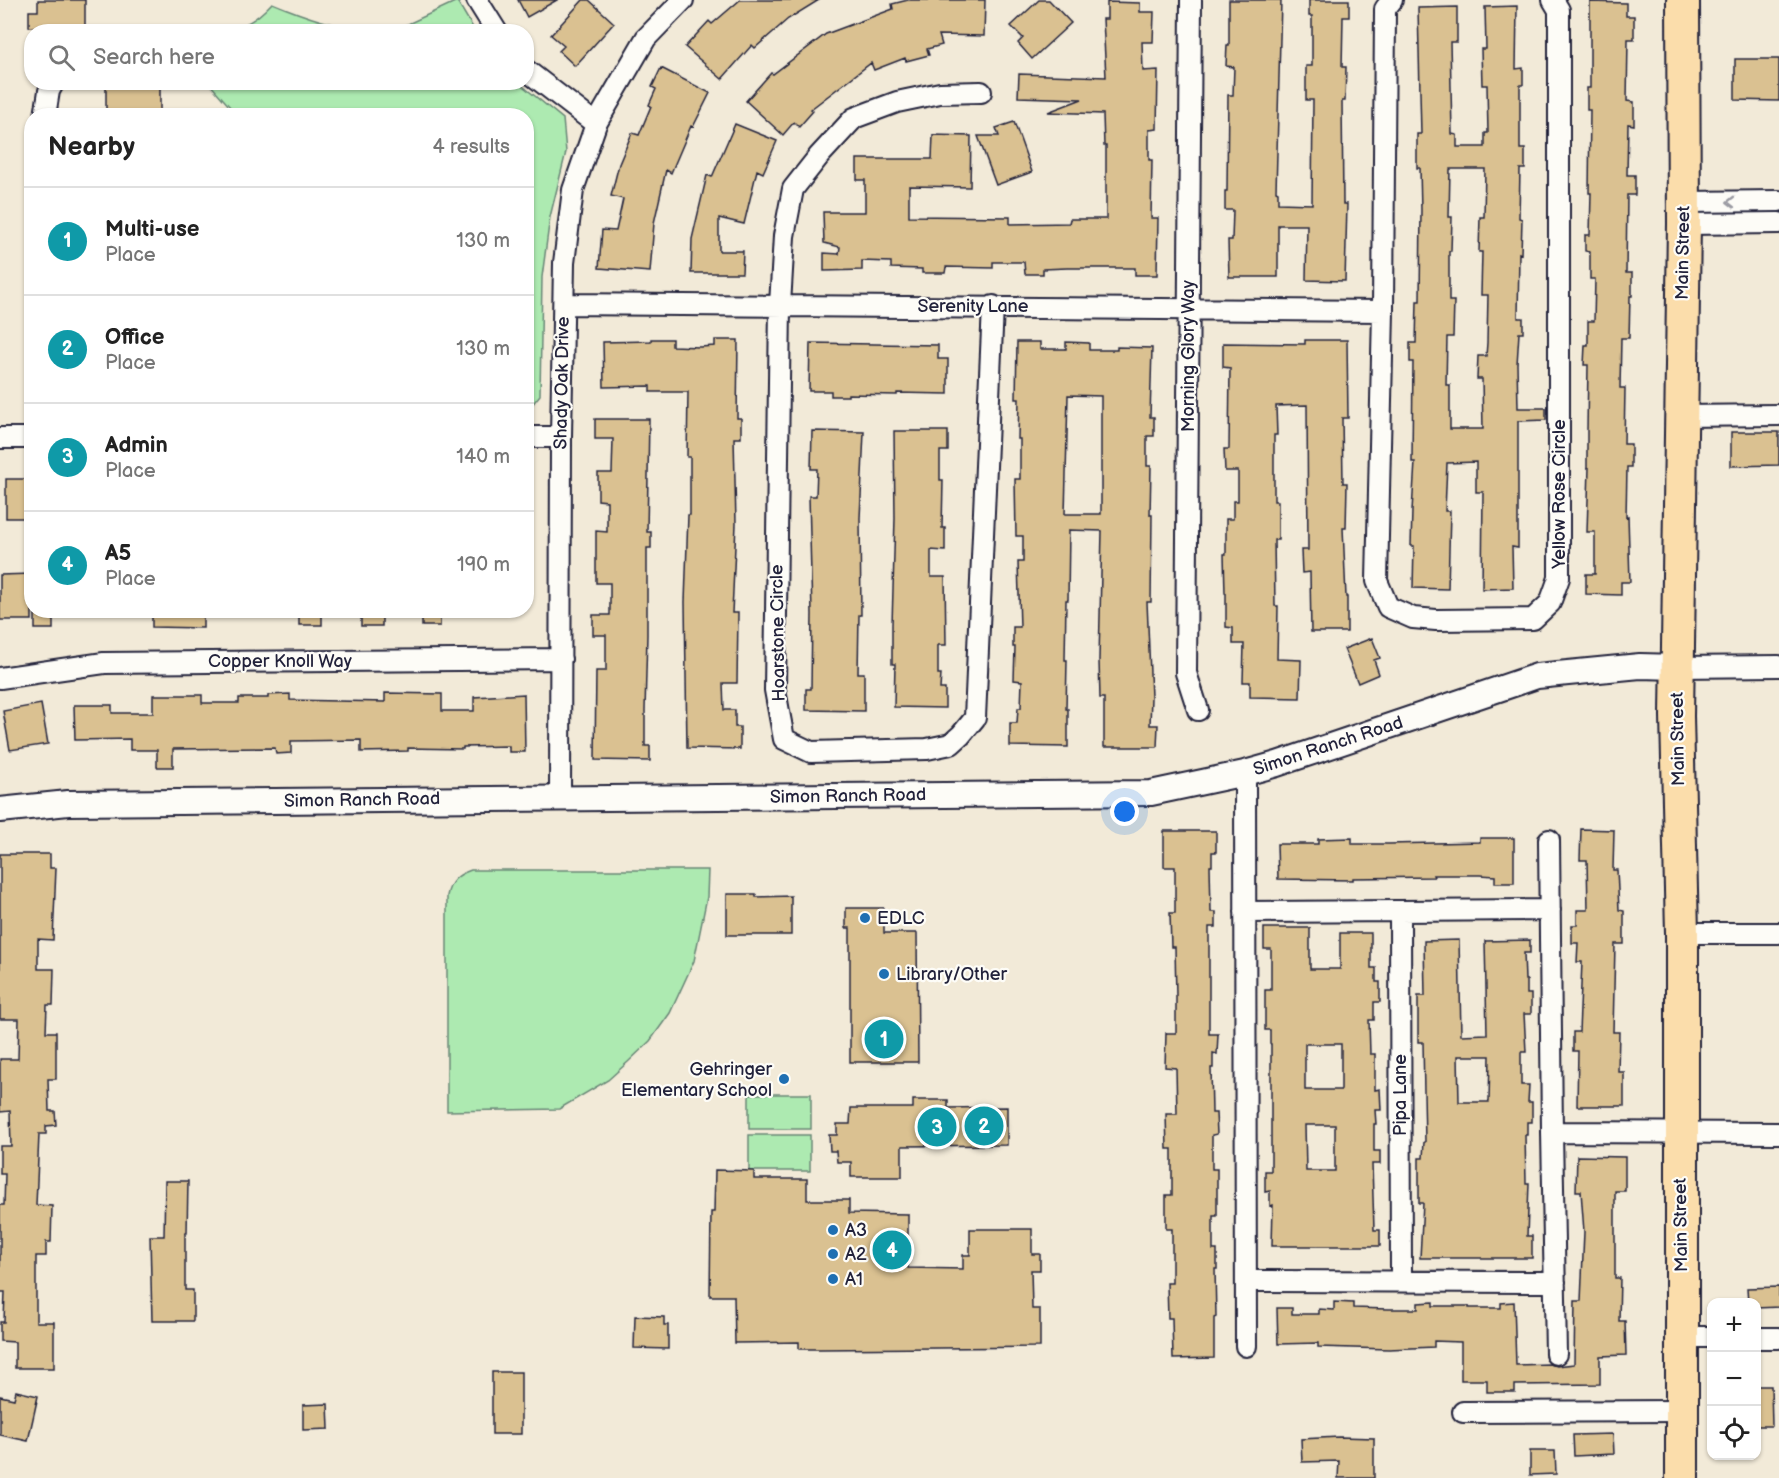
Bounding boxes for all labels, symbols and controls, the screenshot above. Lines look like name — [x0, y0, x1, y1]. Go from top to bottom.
search box — [24, 24, 534, 90]
icon: search — [45, 41, 78, 74]
text: Search here — [93, 44, 215, 71]
text: Nearby — [48, 132, 135, 163]
text: 4 results — [432, 135, 510, 159]
one-way arrow — [1727, 195, 1736, 208]
street label: Main Street — [1672, 205, 1694, 300]
text: Multi-use — [105, 216, 199, 243]
text: 1 — [63, 229, 72, 253]
text: 130 m — [456, 229, 510, 253]
text: Place — [105, 243, 156, 267]
street label: Morning Glory Way — [1178, 279, 1199, 432]
street label: Serenity Lane — [918, 296, 1029, 317]
street label: Shady Oak Drive — [550, 316, 574, 450]
text: Office — [105, 324, 164, 351]
text: 2 — [62, 337, 73, 361]
text: 130 m — [456, 337, 510, 361]
text: Place — [105, 351, 156, 375]
street label: Yellow Rose Circle — [1549, 419, 1570, 570]
text: Admin — [105, 432, 168, 459]
text: 3 — [62, 445, 73, 469]
text: 140 m — [456, 445, 510, 469]
text: Place — [105, 459, 156, 483]
text: A5 — [105, 540, 131, 567]
text: 4 — [62, 553, 73, 577]
text: 190 m — [457, 553, 510, 577]
street label: Hoarstone Circle — [766, 564, 790, 702]
text: Place — [105, 567, 156, 591]
street label: Copper Knoll Way — [208, 651, 353, 672]
street label: Main Street — [1667, 691, 1689, 786]
street label: Simon Ranch Road — [1250, 712, 1406, 780]
street label: Simon Ranch Road — [770, 784, 926, 808]
street label: Simon Ranch Road — [284, 788, 440, 812]
your location — [1110, 797, 1139, 826]
place label: EDLC — [877, 908, 925, 929]
marker: EDLC — [858, 911, 872, 925]
place label: Library/Other — [896, 964, 1007, 985]
marker: Library/Other — [877, 967, 891, 981]
pin: 1 — [864, 1016, 904, 1062]
street label: Pipa Lane — [1390, 1054, 1411, 1136]
place label: Gehringer Elementary School — [621, 1059, 772, 1101]
marker: Gehringer Elementary School — [777, 1072, 791, 1086]
pin: 3 — [918, 1104, 956, 1150]
pin: 2 — [964, 1104, 1004, 1148]
street label: Main Street — [1670, 1177, 1692, 1272]
place label: A3 — [845, 1220, 867, 1241]
marker: A3 — [826, 1223, 840, 1237]
pin: 4 — [872, 1228, 912, 1272]
place label: A2 — [845, 1244, 867, 1265]
marker: A2 — [826, 1247, 840, 1261]
place label: A1 — [845, 1269, 863, 1290]
marker: A1 — [826, 1272, 840, 1286]
map controls — [1707, 1298, 1761, 1460]
button: + — [1707, 1298, 1761, 1352]
button: − — [1707, 1352, 1761, 1406]
button: locate — [1707, 1406, 1761, 1460]

